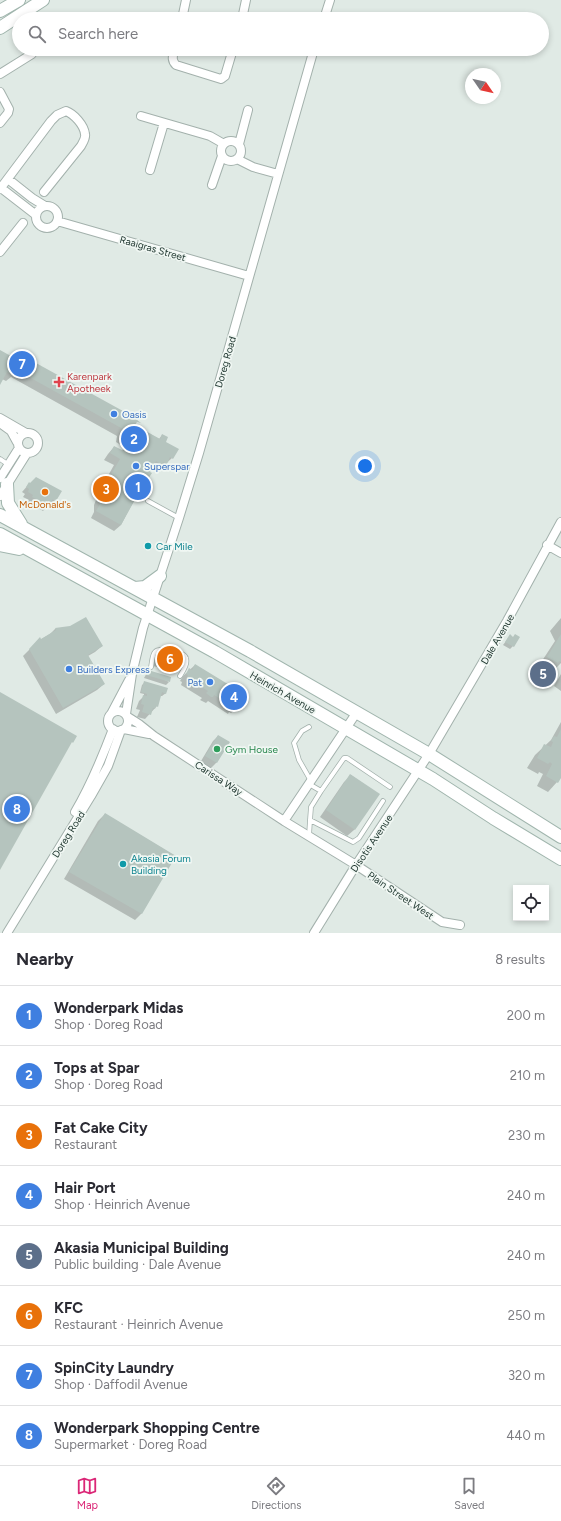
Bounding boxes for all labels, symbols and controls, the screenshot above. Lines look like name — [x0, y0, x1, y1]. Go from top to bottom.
search box — [12, 12, 549, 56]
icon: search — [26, 23, 48, 45]
text: Search here — [58, 25, 138, 43]
north arrow — [465, 68, 501, 104]
street label: Raaigras Street — [118, 233, 188, 264]
street label: Doreg Road — [212, 335, 239, 389]
pin: 7 — [9, 349, 35, 379]
place label: Karenpark Apotheek — [67, 370, 112, 395]
marker: Karenpark Apotheek — [54, 377, 64, 387]
place label: Oasis — [122, 408, 147, 421]
marker: Oasis — [109, 409, 119, 419]
pin: 2 — [121, 424, 147, 454]
your location — [355, 456, 375, 476]
place label: Superspar — [144, 460, 190, 473]
marker: Superspar — [131, 461, 141, 471]
pin: 1 — [125, 472, 151, 502]
pin: 3 — [93, 474, 119, 504]
marker: McDonald's — [40, 487, 50, 497]
place label: McDonald's — [19, 498, 71, 511]
place label: Car Mile — [156, 540, 193, 553]
marker: Car Mile — [143, 541, 153, 551]
street label: Dale Avenue — [478, 611, 517, 667]
pin: 6 — [157, 644, 183, 674]
pin: 5 — [530, 659, 556, 689]
place label: Builders Express — [77, 663, 150, 676]
marker: Builders Express — [64, 664, 74, 674]
street label: Heinrich Avenue — [248, 668, 318, 717]
place label: Pat — [187, 676, 202, 689]
marker: Pat — [205, 677, 215, 687]
pin: 4 — [221, 682, 247, 712]
place label: Gym House — [225, 743, 278, 756]
marker: Gym House — [212, 744, 222, 754]
street label: Carissa Way — [192, 758, 246, 799]
pin: 8 — [4, 794, 30, 824]
street label: Doreg Road — [49, 808, 88, 860]
street label: Disotis Avenue — [347, 812, 396, 875]
place label: Akasia Forum Building — [131, 852, 191, 877]
marker: Akasia Forum Building — [118, 859, 128, 869]
street label: Plain Street West — [365, 868, 436, 922]
map controls — [513, 885, 549, 921]
button: locate — [513, 885, 549, 921]
text: Nearby — [16, 949, 74, 969]
text: 8 results — [495, 952, 545, 967]
text: Wonderpark Midas — [54, 999, 183, 1017]
text: 1 — [26, 1008, 32, 1023]
text: 200 m — [507, 1008, 545, 1023]
text: Shop · Doreg Road — [54, 1017, 163, 1032]
text: Tops at Spar — [54, 1059, 139, 1077]
text: 2 — [25, 1068, 33, 1083]
text: 210 m — [510, 1068, 545, 1083]
text: Shop · Doreg Road — [54, 1077, 163, 1092]
text: Fat Cake City — [54, 1119, 148, 1137]
text: 3 — [25, 1128, 33, 1143]
text: 230 m — [508, 1128, 545, 1143]
text: Restaurant — [54, 1137, 117, 1152]
text: Hair Port — [54, 1179, 116, 1197]
text: 4 — [25, 1188, 33, 1203]
text: 240 m — [507, 1188, 545, 1203]
text: Shop · Heinrich Avenue — [54, 1197, 190, 1212]
text: Akasia Municipal Building — [54, 1239, 229, 1257]
text: 5 — [25, 1248, 33, 1263]
text: 240 m — [507, 1248, 545, 1263]
text: Public building · Dale Avenue — [54, 1257, 221, 1272]
text: KFC — [54, 1299, 83, 1317]
text: 6 — [25, 1308, 33, 1323]
text: 250 m — [508, 1308, 545, 1323]
text: Restaurant · Heinrich Avenue — [54, 1317, 223, 1332]
text: SpinCity Laundry — [54, 1359, 174, 1377]
text: 7 — [25, 1368, 33, 1383]
text: 320 m — [508, 1368, 545, 1383]
text: Shop · Daffodil Avenue — [54, 1377, 188, 1392]
text: Wonderpark Shopping Centre — [54, 1419, 260, 1437]
text: 8 — [25, 1428, 33, 1443]
text: 440 m — [506, 1428, 545, 1443]
text: Supermarket · Doreg Road — [54, 1437, 207, 1452]
tab: Map — [76, 1475, 98, 1512]
tab: Directions — [251, 1475, 301, 1512]
tab: Saved — [454, 1475, 485, 1512]

